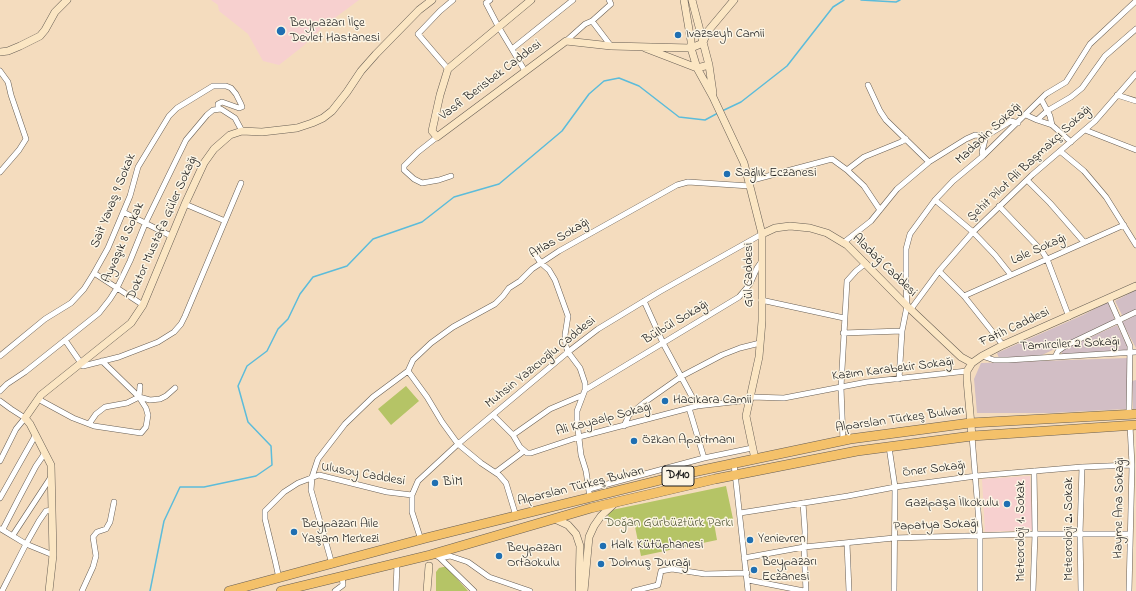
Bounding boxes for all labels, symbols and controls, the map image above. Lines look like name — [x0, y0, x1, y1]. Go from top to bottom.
place label: Beypazarı İlçe Devlet Hastanesi — [290, 16, 380, 47]
marker: Beypazarı İlçe Devlet Hastanesi — [275, 25, 287, 37]
place label: Ivazseyh Camii — [686, 27, 765, 43]
marker: Ivazseyh Camii — [673, 30, 683, 40]
street label: Vasfi Berisbek Caddesi — [437, 37, 545, 125]
street label: Madadin Sokağı — [953, 100, 1025, 168]
street label: Şehit Pilot Ali Başmakçı Sokağı — [965, 102, 1095, 226]
street label: Sait Yavaş 9 Sokak — [88, 151, 140, 251]
street label: Doktor Mustafa Güler Sokağı — [124, 154, 202, 302]
place label: Sağlık Eczanesi — [735, 166, 816, 182]
marker: Sağlık Eczanesi — [722, 169, 732, 179]
street label: Ayvaşık 8 Sokak — [99, 200, 149, 286]
street label: Atlas Sokağı — [527, 215, 593, 263]
street label: Aladağ Caddesi — [848, 231, 920, 301]
street label: Lale Sokağı — [1009, 231, 1069, 269]
street label: Gül Caddesi — [742, 243, 758, 307]
street label: Bülbül Sokağı — [640, 297, 712, 349]
street label: Fatih Caddesi — [978, 305, 1052, 351]
street label: Muhsin Yazıcıoğlu Caddesi — [483, 314, 599, 412]
street label: Tamirciler 2 Sokağı — [1020, 335, 1120, 355]
street label: Kazım Karabekir Sokağı — [831, 355, 955, 385]
place label: Hacıkara Camii — [673, 393, 752, 409]
marker: Hacıkara Camii — [660, 396, 670, 406]
street label: Ali Kayaalp Sokağı — [554, 400, 654, 440]
street label: Alparslan Türkeş Bulvarı — [835, 403, 965, 437]
place label: Özkan Apartmanı — [642, 433, 735, 449]
marker: Özkan Apartmanı — [629, 436, 639, 446]
street label: Hayme Ana Sokağı — [1111, 457, 1129, 559]
street label: Öner Sokağı — [901, 458, 967, 482]
street label: Ulusoy Caddesi — [320, 460, 406, 490]
street label: Alparslan Türkeş Bulvarı — [516, 464, 646, 510]
road number: D140 — [662, 466, 694, 486]
place label: BİM — [443, 475, 463, 491]
street label: Meteoroloji 2. Sokak — [1062, 477, 1078, 581]
marker: BİM — [430, 478, 440, 488]
street label: Meteoroloji 1. Sokak — [1014, 480, 1030, 582]
place label: Gazipaşa İlkokulu — [905, 496, 999, 512]
marker: Gazipaşa İlkokulu — [1002, 499, 1012, 509]
park label: Doğan Gürbüztürk Parkı — [605, 516, 733, 532]
place label: Beypazarı Aile Yaşam Merkezi — [302, 517, 379, 548]
street label: Papatya Sokağı — [893, 517, 979, 535]
marker: Beypazarı Aile Yaşam Merkezi — [289, 527, 299, 537]
place label: Yenievren — [758, 532, 806, 548]
marker: Yenievren — [745, 535, 755, 545]
place label: Halk Kütüphanesi — [611, 538, 703, 554]
place label: Beypazarı Ortaokulu — [507, 541, 562, 572]
marker: Halk Kütüphanesi — [598, 541, 608, 551]
marker: Beypazarı Ortaokulu — [494, 551, 504, 561]
place label: Beypazarı Eczanesi — [762, 555, 817, 586]
place label: Dolmuş Durağı — [609, 556, 691, 572]
marker: Dolmuş Durağı — [596, 559, 606, 569]
marker: Beypazarı Eczanesi — [749, 565, 759, 575]

